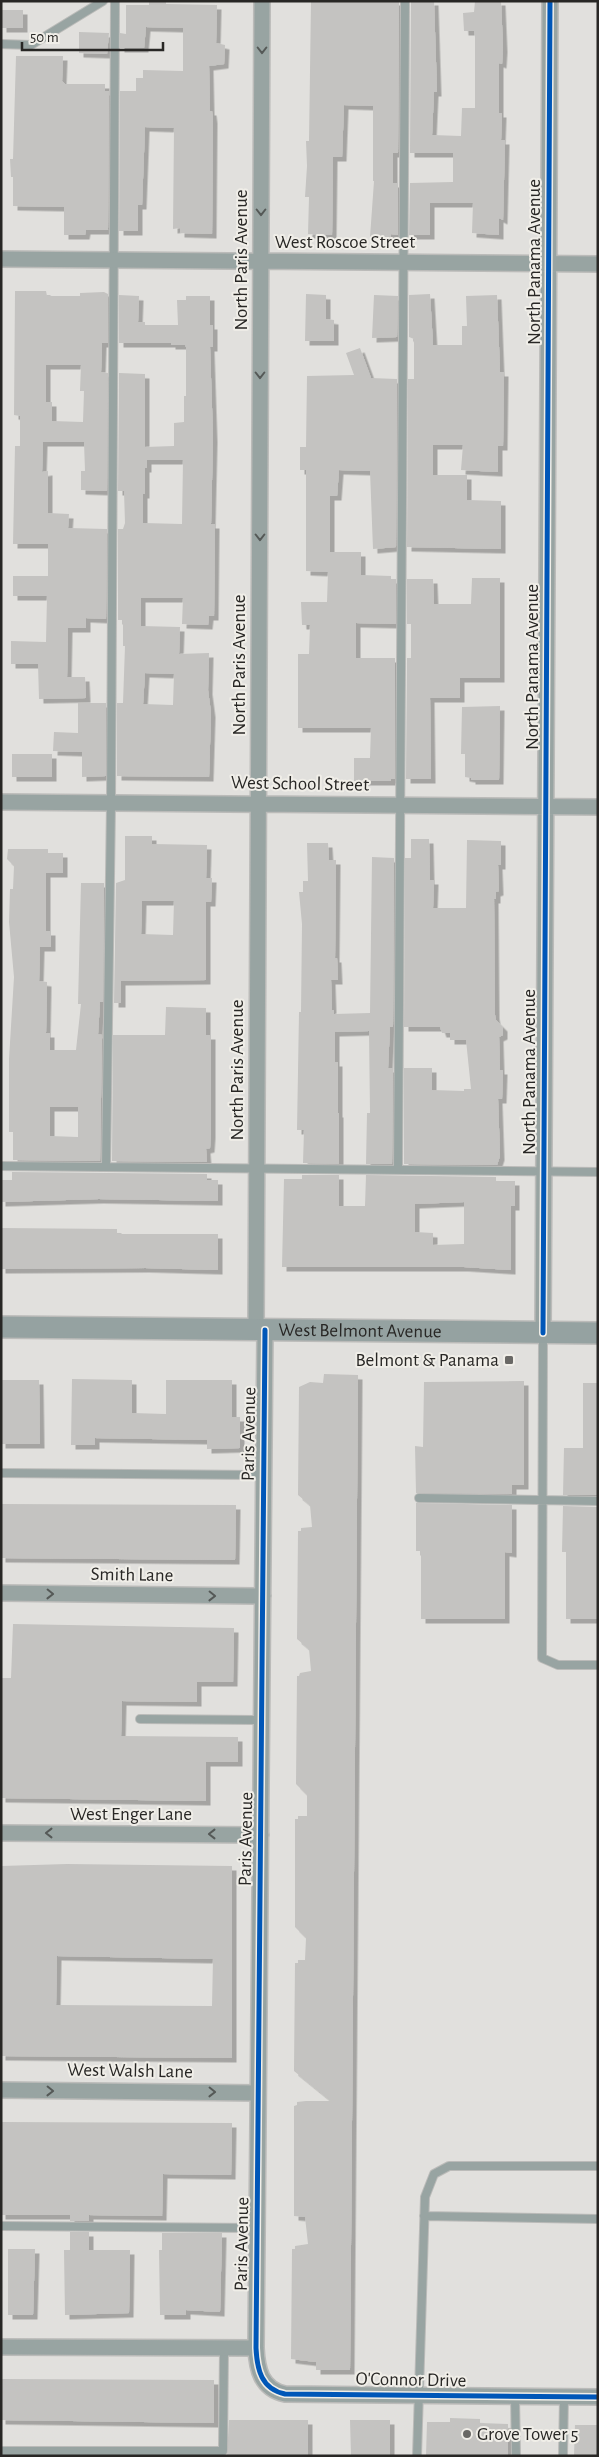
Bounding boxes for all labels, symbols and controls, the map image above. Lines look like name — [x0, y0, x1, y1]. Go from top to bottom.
scale bar — [22, 20, 164, 52]
text: 50 m — [30, 30, 59, 45]
one-way arrow — [257, 46, 267, 54]
street label: North Panama Avenue — [525, 179, 544, 345]
street label: North Paris Avenue — [232, 189, 251, 331]
one-way arrow — [256, 209, 266, 217]
street label: West Roscoe Street — [275, 233, 415, 252]
one-way arrow — [255, 372, 265, 379]
one-way arrow — [255, 534, 265, 542]
street label: North Panama Avenue — [523, 584, 542, 750]
street label: North Paris Avenue — [230, 594, 249, 736]
street label: West School Street — [231, 773, 369, 795]
street label: North Panama Avenue — [520, 989, 539, 1155]
street label: North Paris Avenue — [228, 999, 247, 1141]
street label: West Belmont Avenue — [278, 1320, 442, 1341]
place label: Belmont & Panama — [356, 1351, 499, 1370]
marker: Belmont & Panama — [503, 1354, 515, 1366]
street label: Paris Avenue — [239, 1387, 259, 1481]
street label: Smith Lane — [90, 1565, 174, 1585]
one-way arrow — [46, 1589, 54, 1599]
one-way arrow — [209, 1591, 217, 1601]
street label: Paris Avenue — [236, 1792, 256, 1886]
street label: West Enger Lane — [70, 1805, 192, 1824]
one-way arrow — [45, 1828, 53, 1838]
one-way arrow — [208, 1829, 216, 1840]
street label: West Walsh Lane — [67, 2060, 193, 2082]
one-way arrow — [46, 2085, 54, 2096]
one-way arrow — [209, 2087, 217, 2097]
street label: Paris Avenue — [232, 2197, 252, 2291]
street label: O'Connor Drive — [356, 2370, 466, 2390]
place label: Grove Tower 5 — [477, 2425, 579, 2444]
marker: Grove Tower 5 — [461, 2428, 473, 2440]

